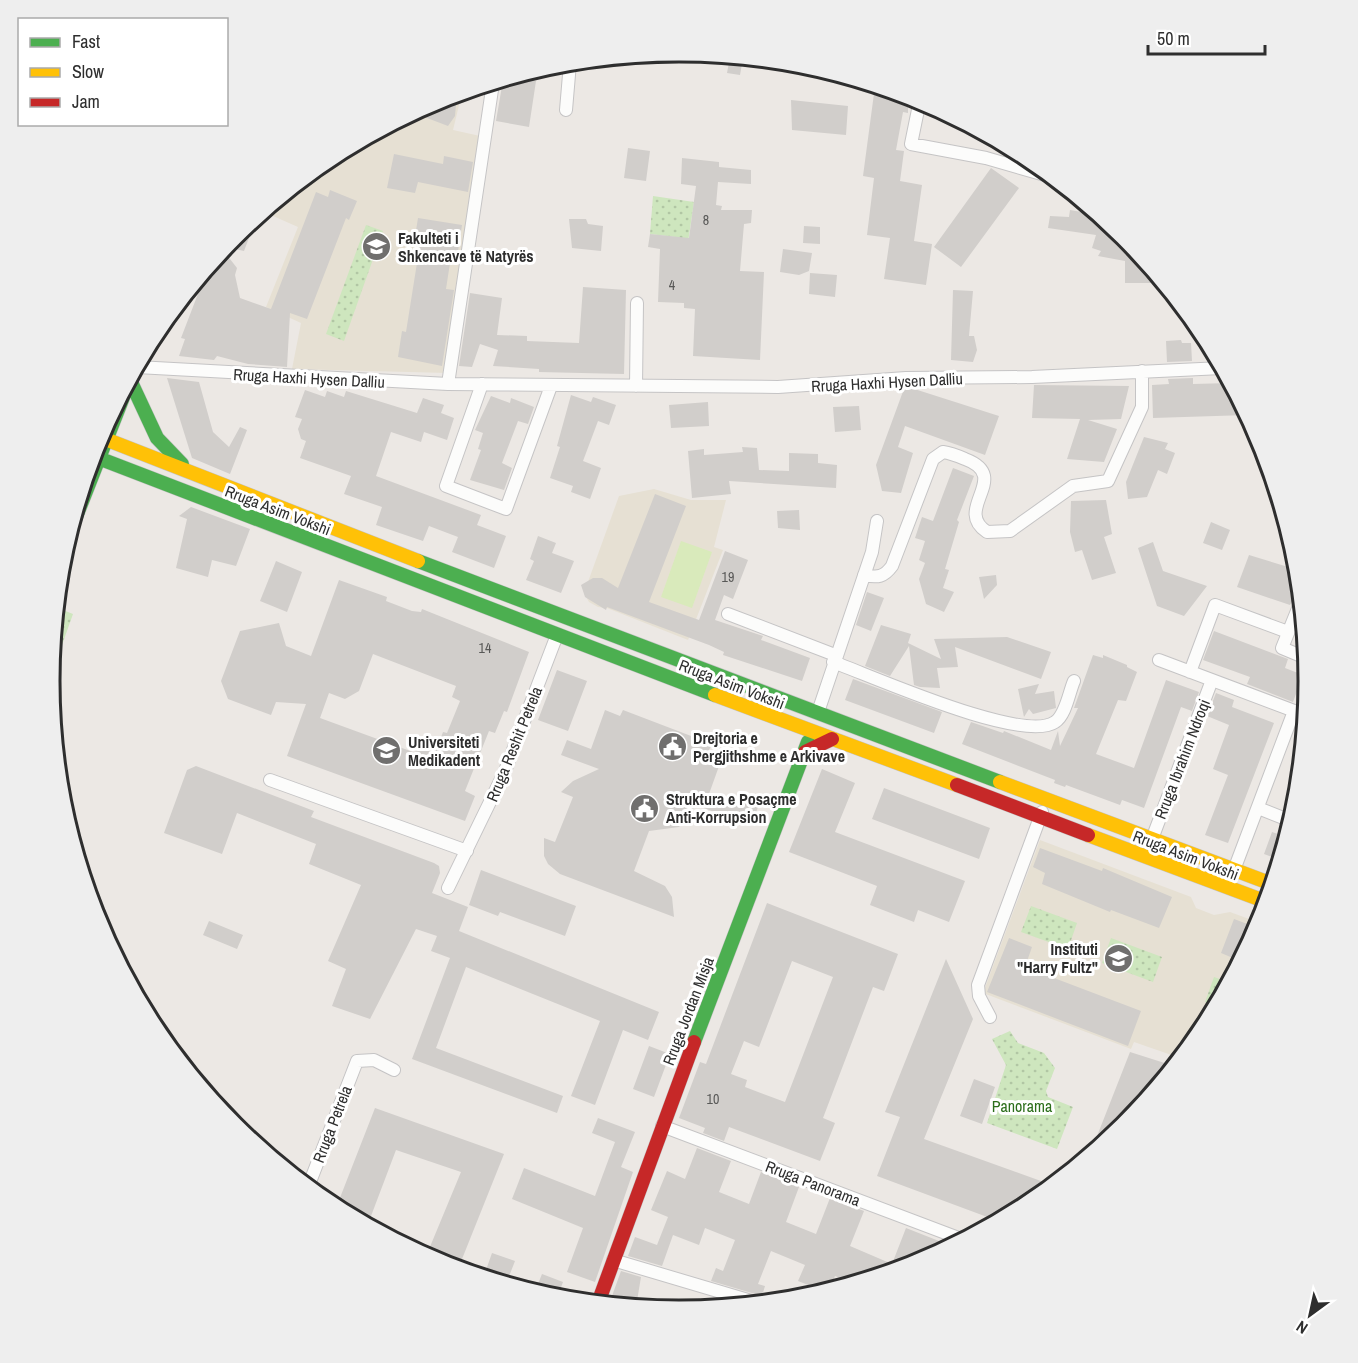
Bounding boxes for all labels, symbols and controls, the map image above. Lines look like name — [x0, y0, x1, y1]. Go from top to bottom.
legend — [18, 18, 228, 126]
scale bar — [1148, 18, 1265, 56]
text: 50 m — [1157, 26, 1190, 51]
text: Fast — [72, 29, 100, 54]
text: Slow — [72, 59, 104, 84]
text: Jam — [72, 89, 100, 114]
house number: 8 — [703, 211, 709, 229]
place label: Fakulteti i Shkencave të Natyrës — [398, 227, 534, 267]
school or university icon: Fakulteti i Shkencave të Natyrës — [361, 231, 393, 263]
house number: 4 — [669, 276, 676, 294]
street label: Rruga Haxhi Hysen Dalliu — [233, 363, 385, 393]
street label: Rruga Haxhi Hysen Dalliu — [811, 367, 963, 397]
street label: Rruga Asim Vokshi — [222, 480, 334, 540]
house number: 19 — [722, 568, 734, 586]
house number: 14 — [479, 639, 492, 657]
street label: Rruga Asim Vokshi — [676, 654, 788, 714]
street label: Rruga Reshit Petrela — [481, 682, 547, 805]
street label: Rruga Ibrahim Ndroqi — [1149, 696, 1215, 822]
place label: Drejtoria e Pergjithshme e Arkivave — [693, 727, 845, 767]
place label: Universiteti Medikadent — [408, 731, 481, 771]
public building icon: Drejtoria e Pergjithshme e Arkivave — [656, 731, 688, 763]
school or university icon: Universiteti Medikadent — [371, 735, 403, 767]
place label: Struktura e Posaçme Anti-Korrupsion — [666, 788, 797, 828]
public building icon: Struktura e Posaçme Anti-Korrupsion — [629, 792, 661, 824]
street label: Rruga Asim Vokshi — [1130, 825, 1242, 885]
place label: Instituti "Harry Fultz" — [1017, 938, 1098, 978]
school or university icon: Instituti "Harry Fultz" — [1103, 942, 1135, 974]
street label: Rruga Jordan Misja — [657, 953, 719, 1068]
street label: Rruga Petrela — [307, 1082, 357, 1166]
house number: 10 — [707, 1090, 719, 1108]
park label: Panorama — [992, 1095, 1053, 1117]
street label: Rruga Panorama — [762, 1155, 864, 1211]
north arrow — [1280, 1285, 1340, 1345]
text: N — [1292, 1316, 1312, 1339]

